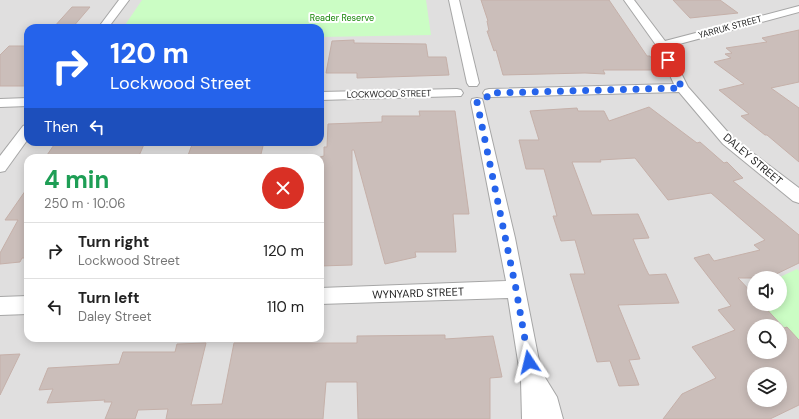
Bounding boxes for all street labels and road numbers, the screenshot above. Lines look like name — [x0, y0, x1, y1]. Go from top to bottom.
street label: YARRUK STREET — [697, 13, 763, 41]
street label: LOCKWOOD STREET — [347, 87, 431, 101]
street label: DALEY STREET — [720, 130, 786, 188]
street label: WYNYARD STREET — [372, 284, 464, 302]

